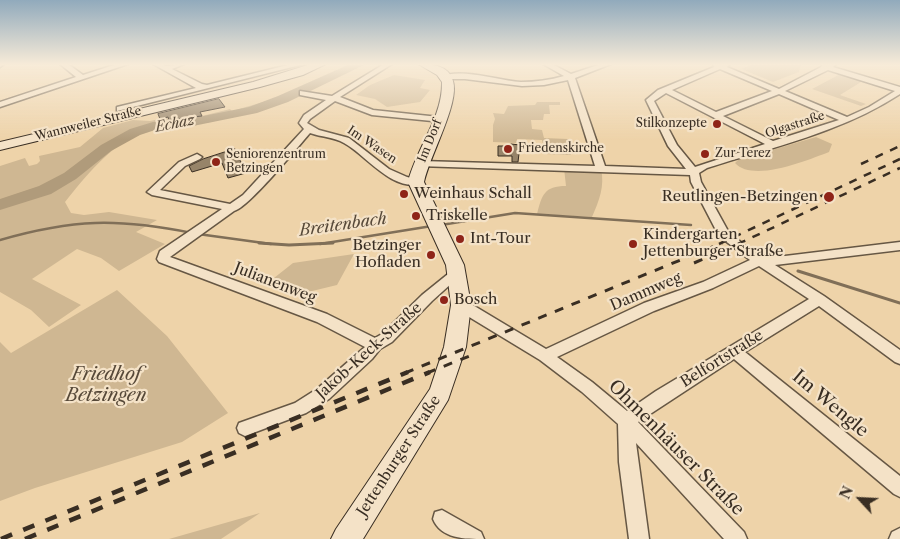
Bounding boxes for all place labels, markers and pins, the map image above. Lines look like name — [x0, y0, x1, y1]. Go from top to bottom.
place label: Stilkonzepte — [636, 117, 707, 131]
marker: Stilkonzepte — [711, 118, 723, 130]
place label: Friedenskirche — [518, 142, 604, 156]
marker: Friedenskirche — [502, 143, 514, 155]
place label: Zur Terez — [715, 147, 771, 161]
place label: Seniorenzentrum Betzingen — [226, 148, 326, 176]
marker: Zur Terez — [699, 148, 711, 160]
marker: Seniorenzentrum Betzingen — [210, 156, 222, 168]
place label: Weinhaus Schall — [414, 185, 532, 203]
marker: Weinhaus Schall — [398, 188, 410, 200]
place label: Reutlingen-Betzingen — [662, 188, 818, 206]
marker: Reutlingen-Betzingen — [822, 190, 836, 204]
place label: Triskelle — [426, 207, 488, 225]
marker: Triskelle — [410, 210, 422, 222]
place label: Kindergarten Jettenburger Straße — [643, 226, 783, 261]
place label: Int-Tour — [470, 230, 531, 248]
marker: Int-Tour — [454, 233, 466, 245]
place label: Betzinger Hofladen — [353, 237, 421, 272]
marker: Kindergarten Jettenburger Straße — [627, 238, 639, 250]
marker: Betzinger Hofladen — [425, 249, 437, 261]
place label: Bosch — [454, 291, 497, 309]
marker: Bosch — [438, 294, 450, 306]

